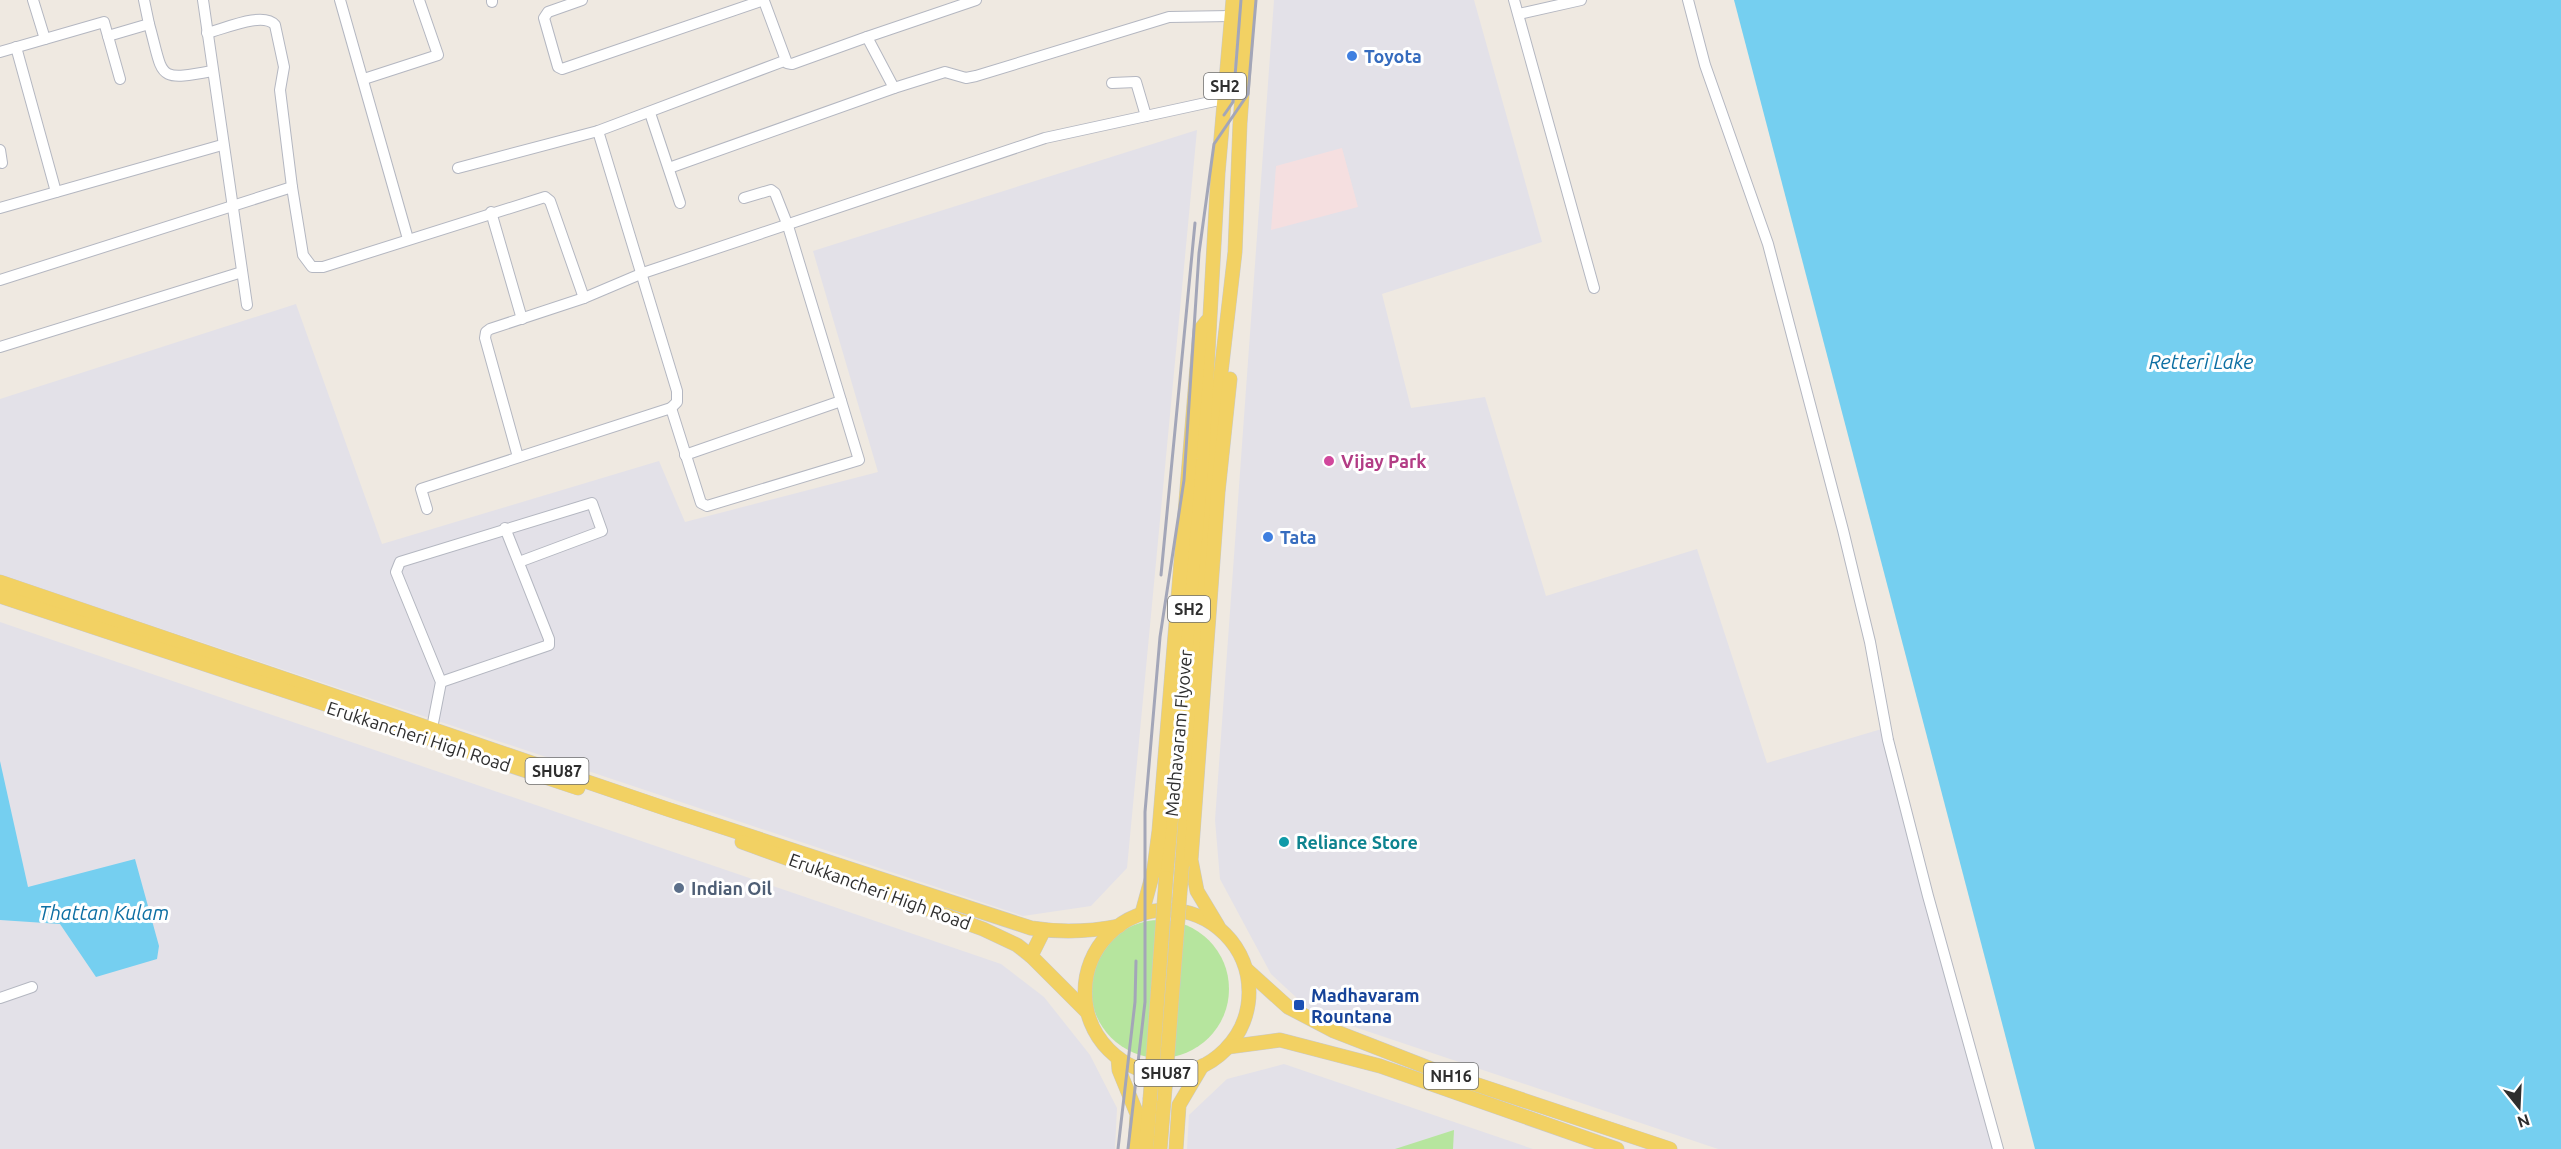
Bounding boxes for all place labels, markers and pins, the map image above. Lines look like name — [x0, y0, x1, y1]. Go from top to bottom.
place label: Toyota — [1364, 46, 1422, 66]
marker: Toyota — [1345, 49, 1359, 63]
place label: Vijay Park — [1341, 451, 1426, 471]
marker: Vijay Park — [1322, 454, 1336, 468]
place label: Tata — [1280, 527, 1317, 547]
marker: Tata — [1261, 530, 1275, 544]
place label: Reliance Store — [1296, 832, 1418, 852]
marker: Reliance Store — [1277, 835, 1291, 849]
place label: Indian Oil — [691, 878, 772, 898]
marker: Indian Oil — [672, 881, 686, 895]
place label: Madhavaram Rountana — [1311, 985, 1420, 1026]
marker: Madhavaram Rountana — [1292, 998, 1306, 1012]

